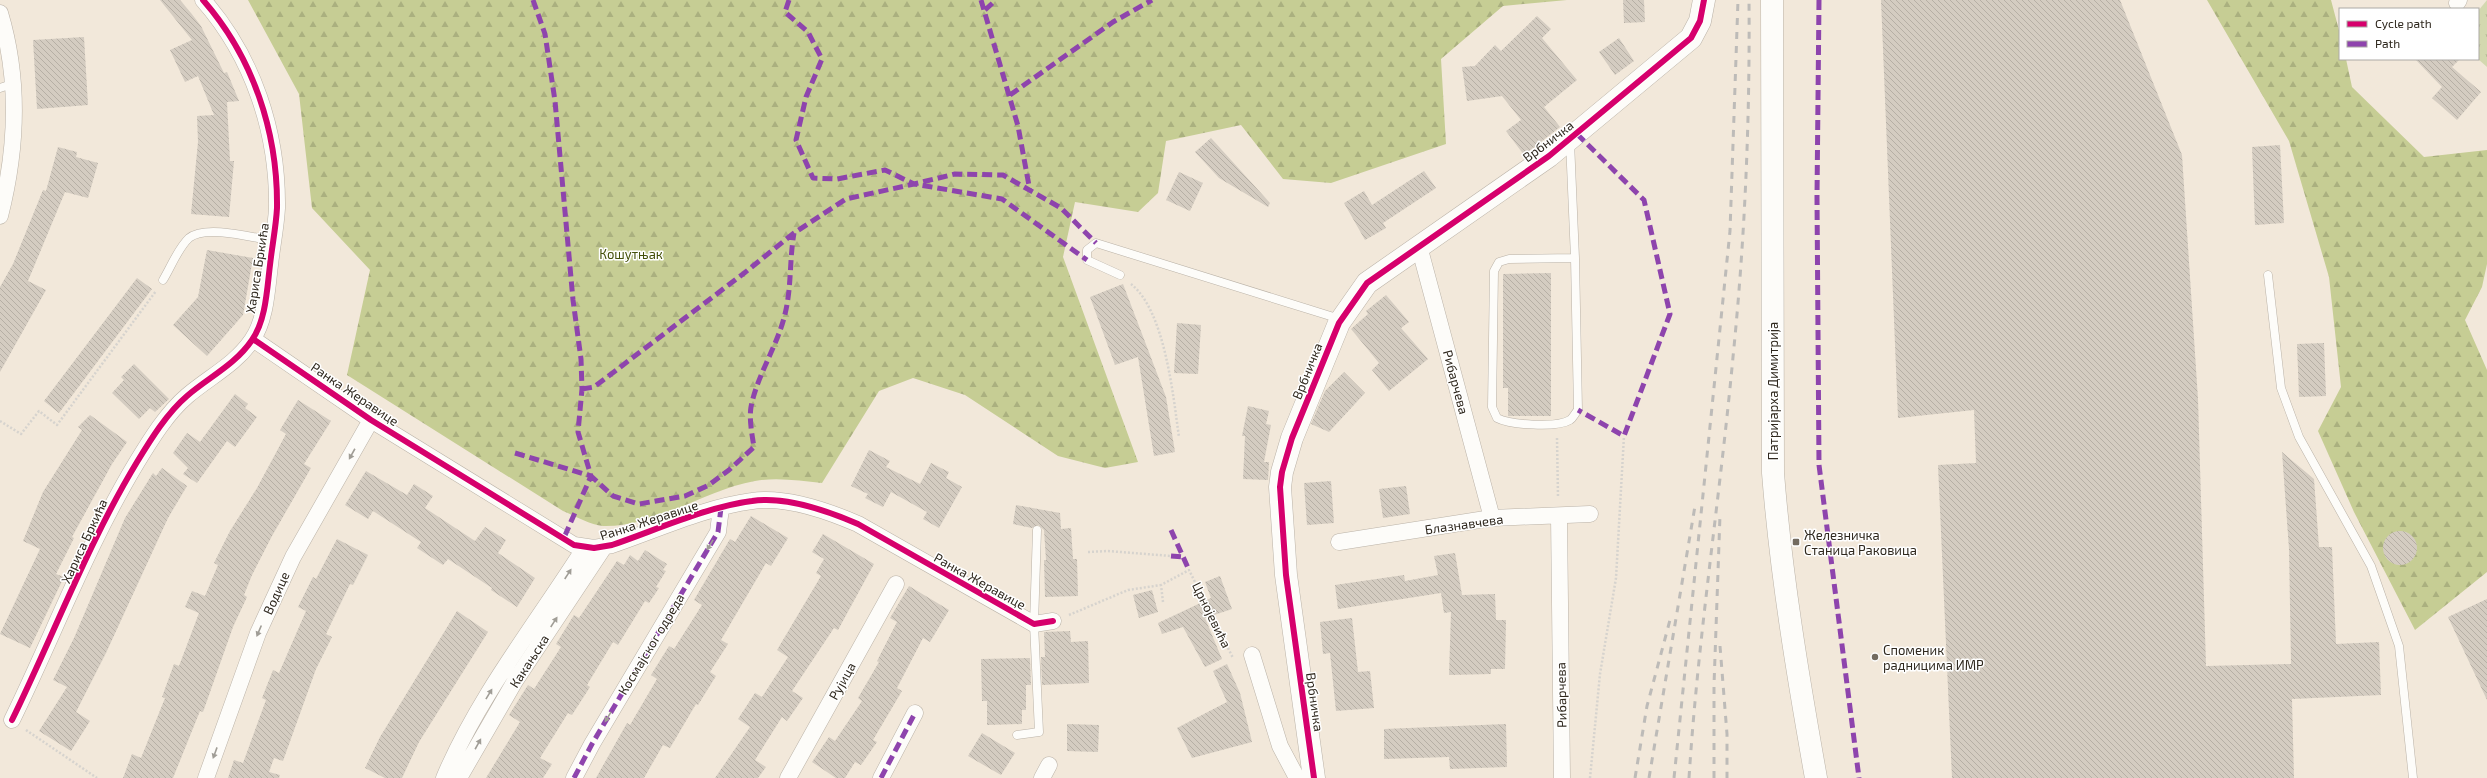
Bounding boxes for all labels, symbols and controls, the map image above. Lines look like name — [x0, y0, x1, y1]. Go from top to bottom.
legend — [2339, 8, 2479, 60]
text: Cycle path — [2375, 16, 2432, 30]
text: Path — [2375, 36, 2400, 50]
street label: Врбничка — [1519, 117, 1577, 165]
street label: Хариса Бркића — [242, 222, 272, 314]
park label: Кошутњак — [599, 246, 663, 262]
street label: Патријарха Димитрија — [1765, 322, 1781, 460]
street label: Врбничка — [1288, 340, 1326, 402]
street label: Рибарчева — [1440, 348, 1472, 416]
street label: Ранка Жеравице — [308, 359, 402, 429]
one-way arrow — [348, 448, 355, 460]
street label: Хариса Бркића — [57, 496, 111, 586]
street label: Ранка Жеравице — [598, 497, 700, 543]
street label: Блазнавчева — [1424, 511, 1504, 537]
place label: Железничка Станица Раковица — [1804, 527, 1917, 558]
marker: Железничка Станица Раковица — [1791, 537, 1801, 547]
one-way arrow — [706, 539, 713, 551]
street label: Ранка Жеравице — [931, 549, 1029, 613]
street label: Водице — [259, 569, 293, 617]
one-way arrow — [564, 569, 572, 579]
street label: Црнојевића — [1189, 579, 1235, 651]
street label: Космајског одреда — [614, 590, 688, 698]
one-way arrow — [550, 617, 558, 627]
one-way arrow — [256, 625, 263, 637]
street label: Какањска — [506, 631, 552, 691]
place label: Споменик радницима ИМР — [1883, 642, 1984, 673]
marker: Споменик радницима ИМР — [1870, 652, 1880, 662]
street label: Рујица — [825, 659, 859, 703]
street label: Рибарчева — [1552, 662, 1570, 728]
street label: Врбничка — [1303, 671, 1327, 733]
one-way arrow — [485, 688, 492, 700]
one-way arrow — [604, 711, 611, 723]
one-way arrow — [475, 738, 482, 750]
one-way arrow — [211, 747, 217, 759]

